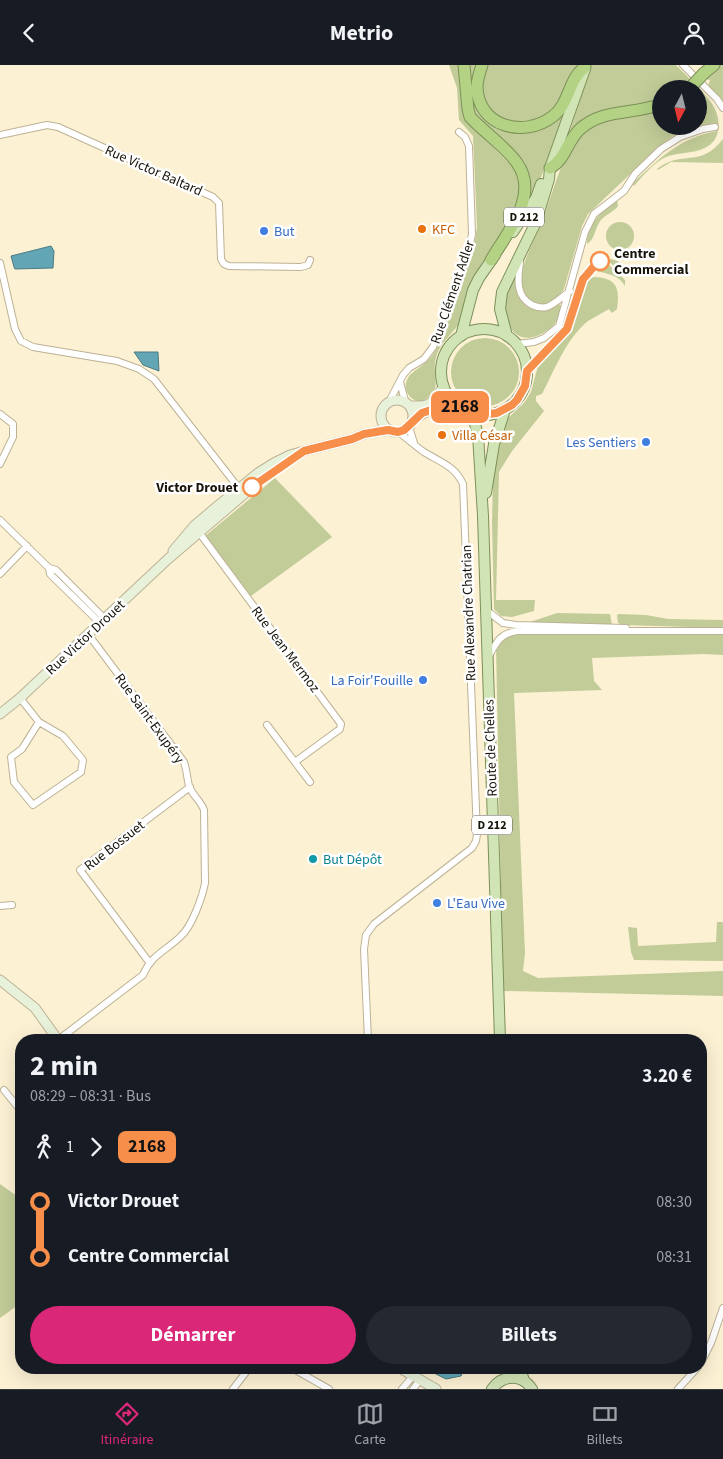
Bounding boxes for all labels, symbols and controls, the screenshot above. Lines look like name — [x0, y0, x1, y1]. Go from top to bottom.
text: Metrio — [330, 17, 393, 49]
icon: back — [15, 19, 43, 47]
icon: person — [680, 19, 708, 47]
north arrow — [652, 80, 708, 135]
map controls — [652, 80, 707, 135]
street label: Rue Victor Baltard — [102, 140, 206, 201]
road number: D 212 — [504, 207, 544, 227]
place label: KFC — [432, 220, 455, 240]
place label: But — [274, 222, 295, 242]
marker: KFC — [416, 223, 428, 235]
marker: But — [258, 225, 270, 237]
street label: Rue Clément Adler — [426, 238, 480, 347]
place label: Centre Commercial — [614, 244, 688, 280]
marker: Centre Commercial — [590, 251, 610, 271]
line badge: 2168 — [425, 391, 495, 423]
text: 2168 — [441, 394, 479, 419]
place label: Villa César — [452, 426, 513, 446]
marker: Villa César — [436, 429, 448, 441]
place label: Les Sentiers — [566, 433, 636, 453]
marker: Les Sentiers — [640, 436, 652, 448]
marker: Victor Drouet — [242, 477, 262, 497]
place label: Victor Drouet — [155, 478, 239, 498]
street label: Rue Alexandre Chatrian — [457, 544, 481, 682]
street label: Rue Victor Drouet — [42, 595, 130, 680]
street label: Rue Jean Mermoz — [246, 602, 324, 697]
street label: Rue Saint-Exupéry — [110, 669, 189, 768]
place label: La Foir'Fouille — [331, 671, 413, 691]
marker: La Foir'Fouille — [417, 674, 429, 686]
street label: Route de Chelles — [479, 699, 503, 797]
road number: D 212 — [472, 815, 512, 835]
street label: Rue Bossuet — [80, 816, 149, 876]
place label: But Dépôt — [323, 850, 382, 870]
marker: But Dépôt — [307, 853, 319, 865]
place label: L'Eau Vive — [447, 894, 505, 914]
marker: L'Eau Vive — [431, 897, 443, 909]
text: 2 min — [30, 1046, 98, 1086]
text: 3.20 € — [642, 1063, 692, 1090]
text: 08:29 – 08:31 · Bus — [30, 1085, 151, 1107]
icon: walk — [30, 1133, 58, 1161]
icon: forward — [82, 1133, 110, 1161]
text: 2168 — [128, 1134, 166, 1159]
text: 1 — [66, 1136, 74, 1158]
text: Victor Drouet — [68, 1188, 179, 1215]
text: 08:30 — [656, 1191, 692, 1213]
text: Centre Commercial — [68, 1243, 229, 1270]
text: 08:31 — [656, 1246, 692, 1268]
button: Démarrer — [30, 1306, 356, 1364]
button: Billets — [366, 1306, 692, 1364]
tab: Itinéraire — [100, 1400, 154, 1450]
tab: Carte — [354, 1400, 386, 1450]
tab: Billets — [587, 1400, 623, 1450]

